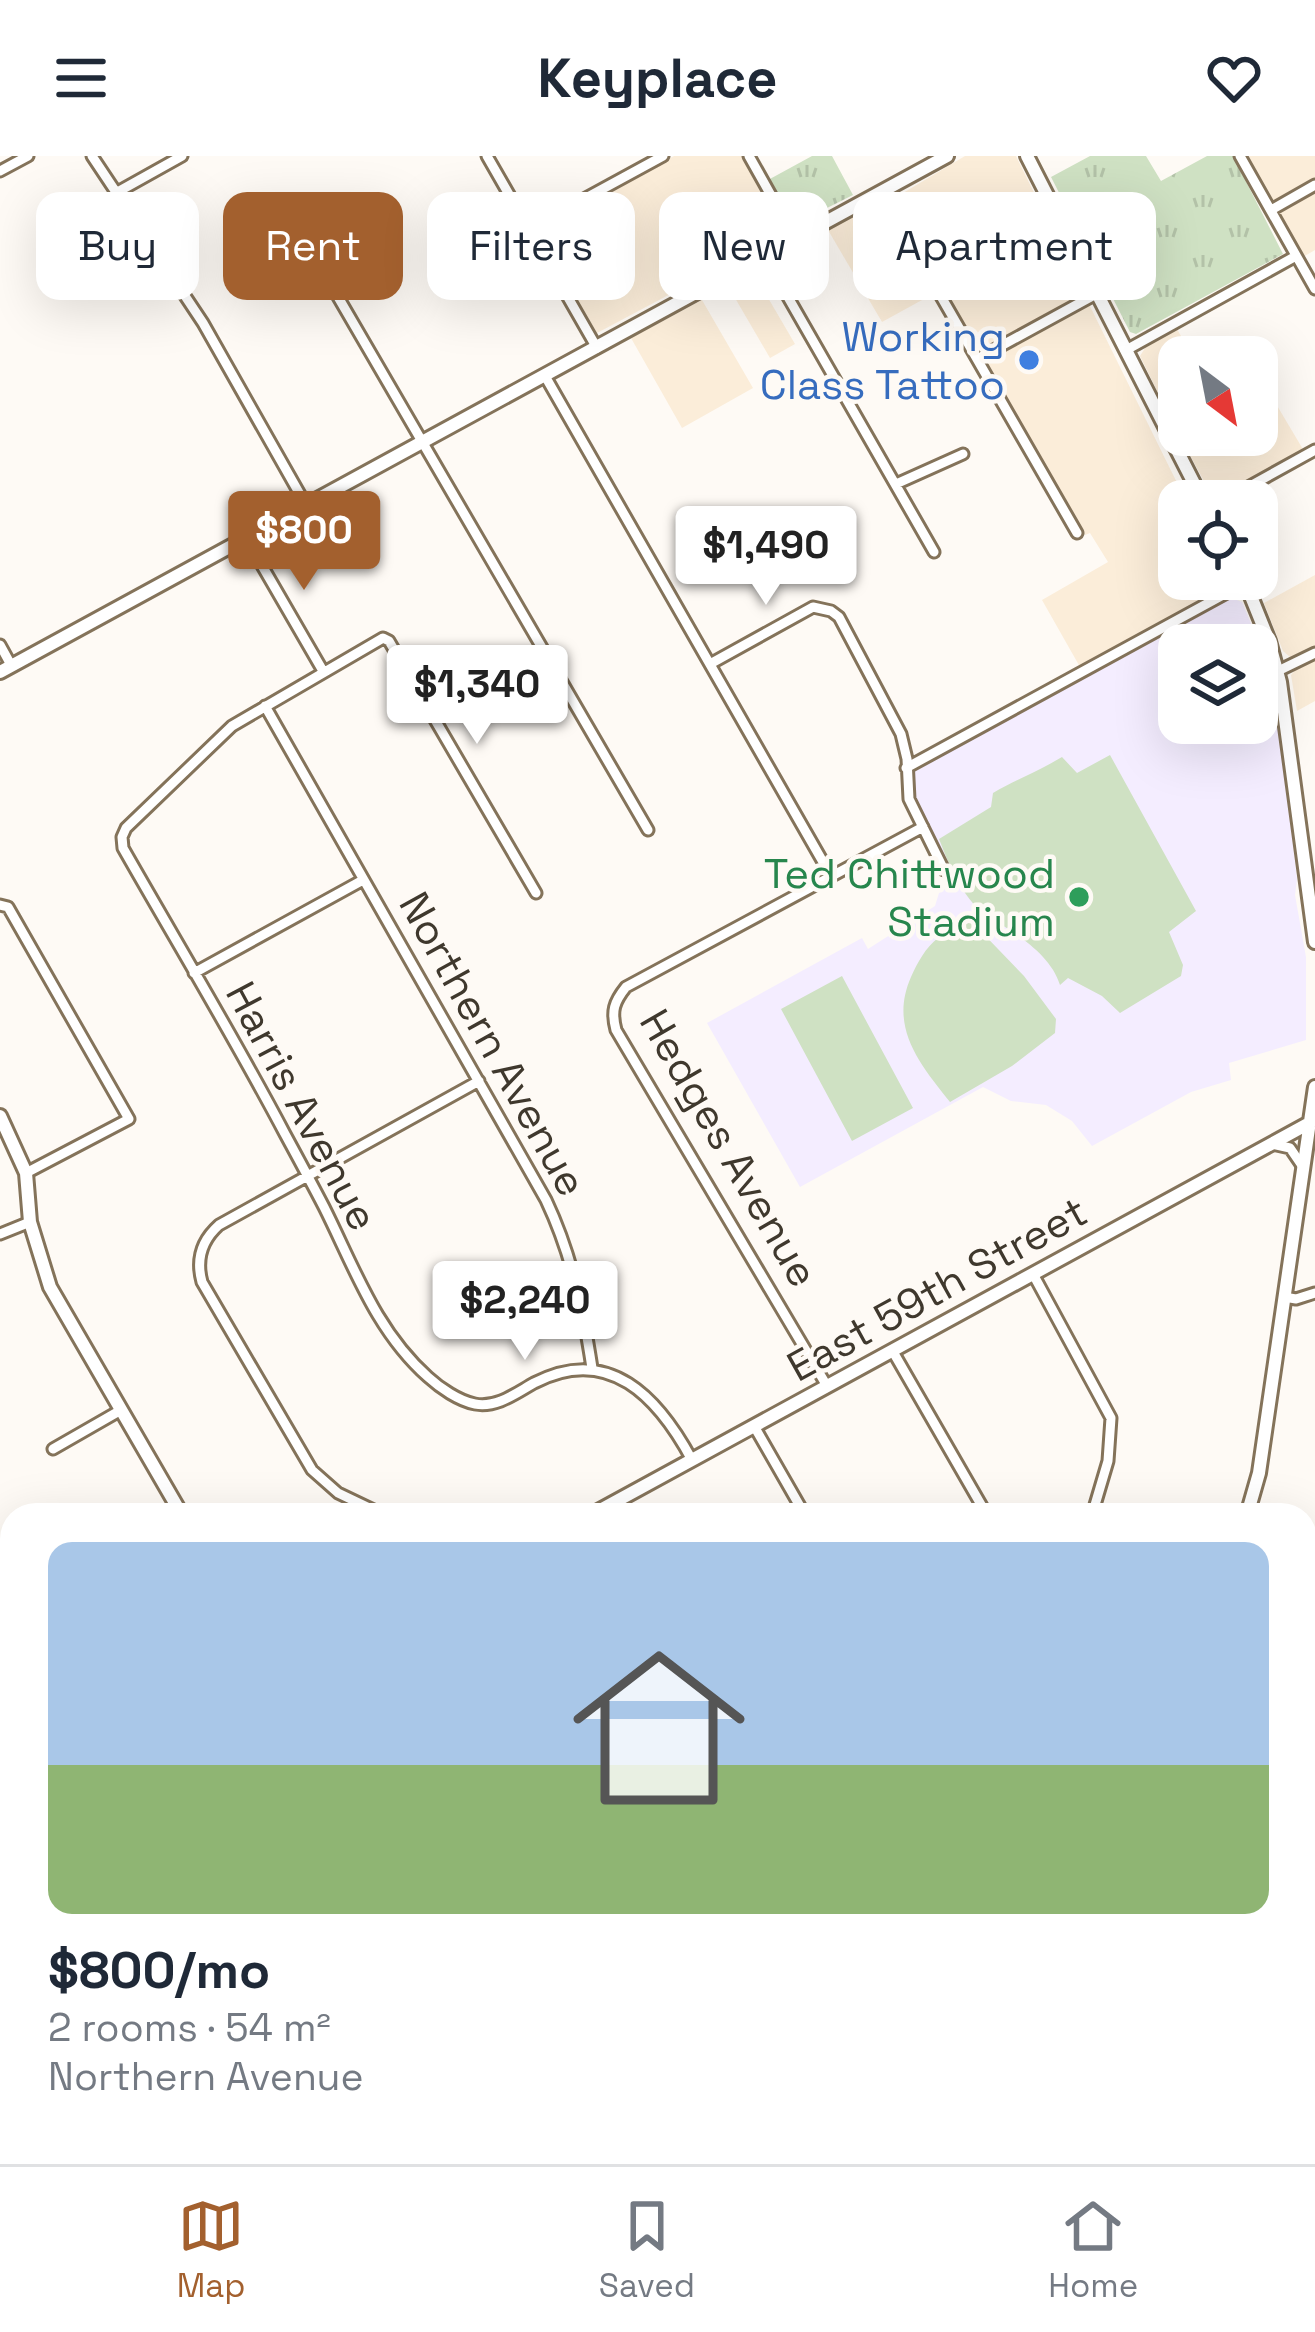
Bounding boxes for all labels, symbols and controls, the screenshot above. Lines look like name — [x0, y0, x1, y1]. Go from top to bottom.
text: Keyplace — [538, 44, 777, 113]
icon: menu — [48, 45, 114, 111]
icon: heart — [1201, 45, 1267, 111]
chip: Buy — [36, 192, 199, 300]
chip: Rent — [223, 192, 403, 300]
chip: Filters — [427, 192, 635, 300]
chip: New — [659, 192, 829, 300]
chip: Apartment — [853, 192, 1156, 300]
place label: Working Class Tattoo — [760, 310, 1005, 411]
north arrow — [1158, 336, 1278, 456]
map controls — [1158, 336, 1278, 744]
marker: Working Class Tattoo — [1016, 347, 1042, 373]
button: locate — [1158, 480, 1278, 600]
pin: $800 — [233, 491, 375, 593]
text: $800 — [255, 505, 353, 554]
pin: $1,490 — [668, 506, 864, 608]
text: $1,490 — [703, 520, 829, 569]
button: layers — [1158, 624, 1278, 744]
pin: $1,340 — [379, 645, 575, 747]
text: $1,340 — [414, 659, 540, 708]
place label: Ted Chittwood Stadium — [764, 847, 1055, 948]
street label: Northern Avenue — [387, 883, 599, 1205]
marker: Ted Chittwood Stadium — [1066, 884, 1092, 910]
street label: Harris Avenue — [214, 972, 390, 1240]
street label: Hedges Avenue — [628, 1000, 830, 1296]
street label: East 59th Street — [778, 1185, 1096, 1393]
pin: $2,240 — [427, 1261, 623, 1363]
text: $2,240 — [460, 1275, 590, 1324]
icon: home — [551, 1620, 767, 1836]
text: $800/mo — [48, 1938, 270, 2003]
text: 2 rooms · 54 m² — [48, 2003, 331, 2052]
text: Northern Avenue — [48, 2052, 364, 2101]
tab: Map — [177, 2193, 245, 2307]
tab: Saved — [599, 2193, 695, 2307]
tab: Home — [1048, 2193, 1138, 2307]

